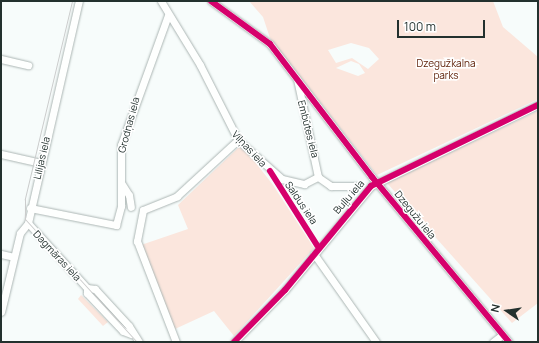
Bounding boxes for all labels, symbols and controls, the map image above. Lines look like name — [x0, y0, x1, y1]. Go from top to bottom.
scale bar — [399, 12, 487, 38]
text: 100 m — [404, 18, 436, 35]
park label: Dzegužkalna parks — [417, 57, 475, 80]
street label: Grodņas iela — [116, 96, 142, 154]
street label: Embūtes iela — [295, 99, 321, 159]
street label: Viļņas iela — [229, 128, 269, 170]
street label: Lilijas iela — [31, 135, 53, 181]
street label: Buļļu iela — [331, 178, 367, 216]
street label: Saldus iela — [282, 179, 320, 227]
street label: Dzegužu iela — [392, 188, 438, 242]
street label: Dagmāras iela — [31, 228, 83, 284]
north arrow — [487, 291, 527, 331]
text: N — [487, 303, 503, 314]

